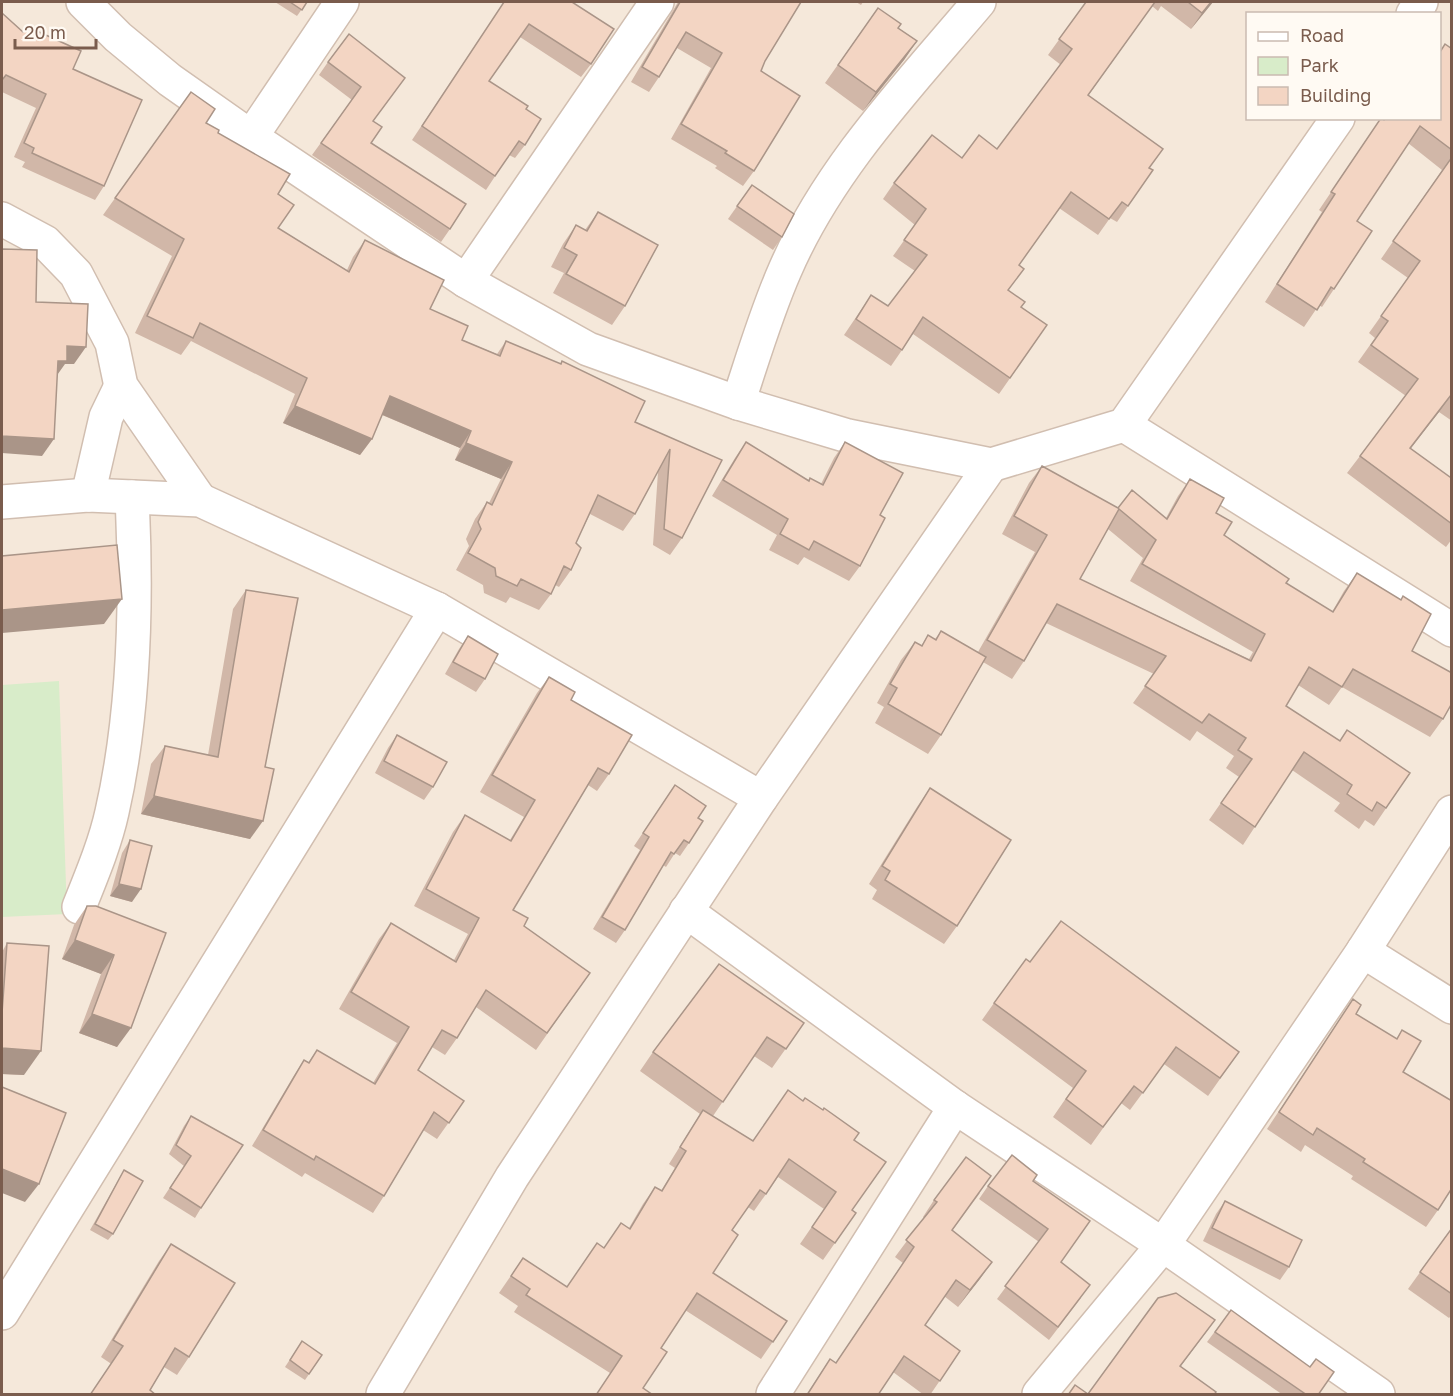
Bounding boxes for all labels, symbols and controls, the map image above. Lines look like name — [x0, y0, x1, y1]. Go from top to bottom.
scale bar — [15, 12, 96, 50]
legend — [1246, 12, 1441, 120]
text: 20 m — [24, 21, 66, 43]
text: Road — [1300, 24, 1344, 46]
text: Park — [1300, 54, 1339, 76]
text: Building — [1300, 84, 1371, 106]

